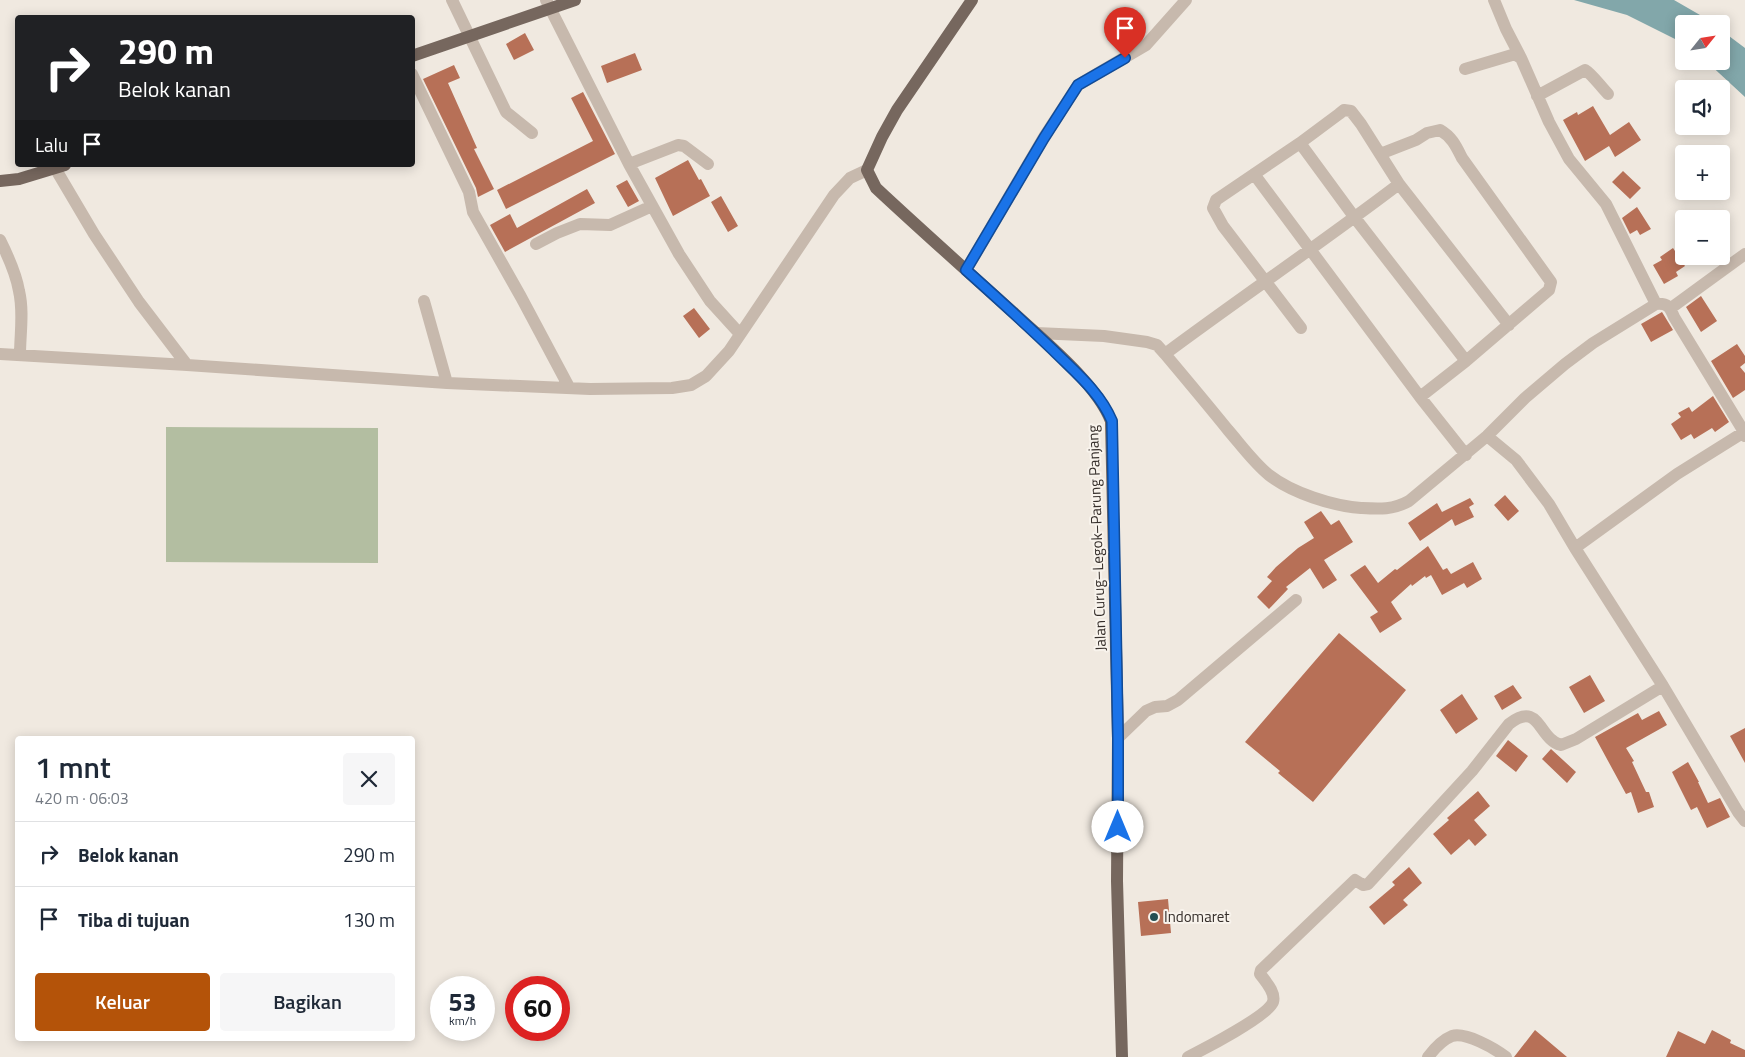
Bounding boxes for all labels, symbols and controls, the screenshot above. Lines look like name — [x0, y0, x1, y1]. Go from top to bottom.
pin — [1104, 7, 1146, 58]
icon: arrive — [1111, 14, 1139, 42]
north arrow — [1675, 15, 1730, 70]
map controls — [1675, 15, 1730, 265]
text: 290 m — [118, 24, 214, 78]
icon: right — [35, 35, 100, 100]
text: Belok kanan — [118, 72, 231, 106]
button: sound — [1675, 80, 1730, 135]
text: Lalu — [35, 130, 68, 159]
icon: arrive — [78, 130, 106, 158]
button: + — [1675, 145, 1730, 200]
button: − — [1675, 210, 1730, 265]
street label: Jalan Curug–Legok–Parung Panjang — [1081, 424, 1112, 651]
text: 1 mnt — [35, 744, 111, 790]
button: close — [343, 753, 395, 805]
text: 420 m · 06:03 — [35, 786, 129, 810]
position arrow — [1091, 800, 1143, 852]
icon: right — [35, 840, 63, 868]
text: Belok kanan — [78, 840, 179, 869]
text: 290 m — [343, 840, 395, 869]
icon: arrive — [35, 905, 63, 933]
text: Tiba di tujuan — [78, 905, 190, 934]
text: 130 m — [343, 905, 395, 934]
place label: Indomaret — [1164, 905, 1230, 928]
marker: Indomaret — [1148, 911, 1160, 923]
button: Keluar — [35, 973, 210, 1031]
button: Bagikan — [220, 973, 395, 1031]
speed limit sign: 60 — [505, 976, 570, 1041]
text: 53 — [448, 983, 477, 1021]
text: km/h — [449, 1011, 476, 1030]

